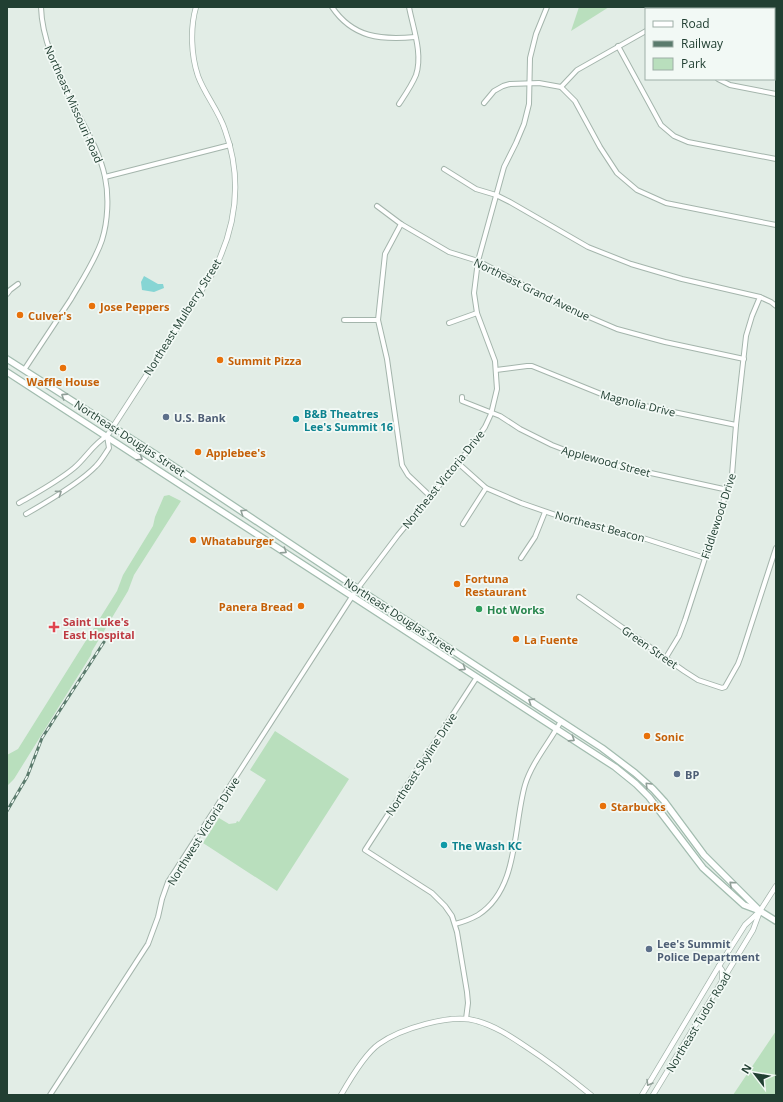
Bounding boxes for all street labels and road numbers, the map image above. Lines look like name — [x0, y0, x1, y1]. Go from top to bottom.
street label: Northeast Missouri Road — [41, 43, 107, 165]
street label: Northeast Grand Avenue — [471, 254, 593, 324]
street label: Northeast Mulberry Street — [140, 256, 224, 378]
street label: Magnolia Drive — [599, 386, 677, 420]
street label: Northeast Douglas Street — [72, 396, 188, 480]
street label: Northeast Victoria Drive — [399, 427, 487, 531]
street label: Applewood Street — [560, 442, 652, 480]
street label: Fiddlewood Drive — [697, 471, 739, 561]
street label: Northeast Beacon — [553, 507, 647, 545]
street label: Northeast Douglas Street — [342, 574, 458, 658]
street label: Green Street — [619, 622, 681, 672]
street label: Northeast Skyline Drive — [382, 710, 460, 818]
street label: Northwest Victoria Drive — [163, 774, 243, 888]
street label: Northeast Tudor Road — [662, 969, 734, 1075]

